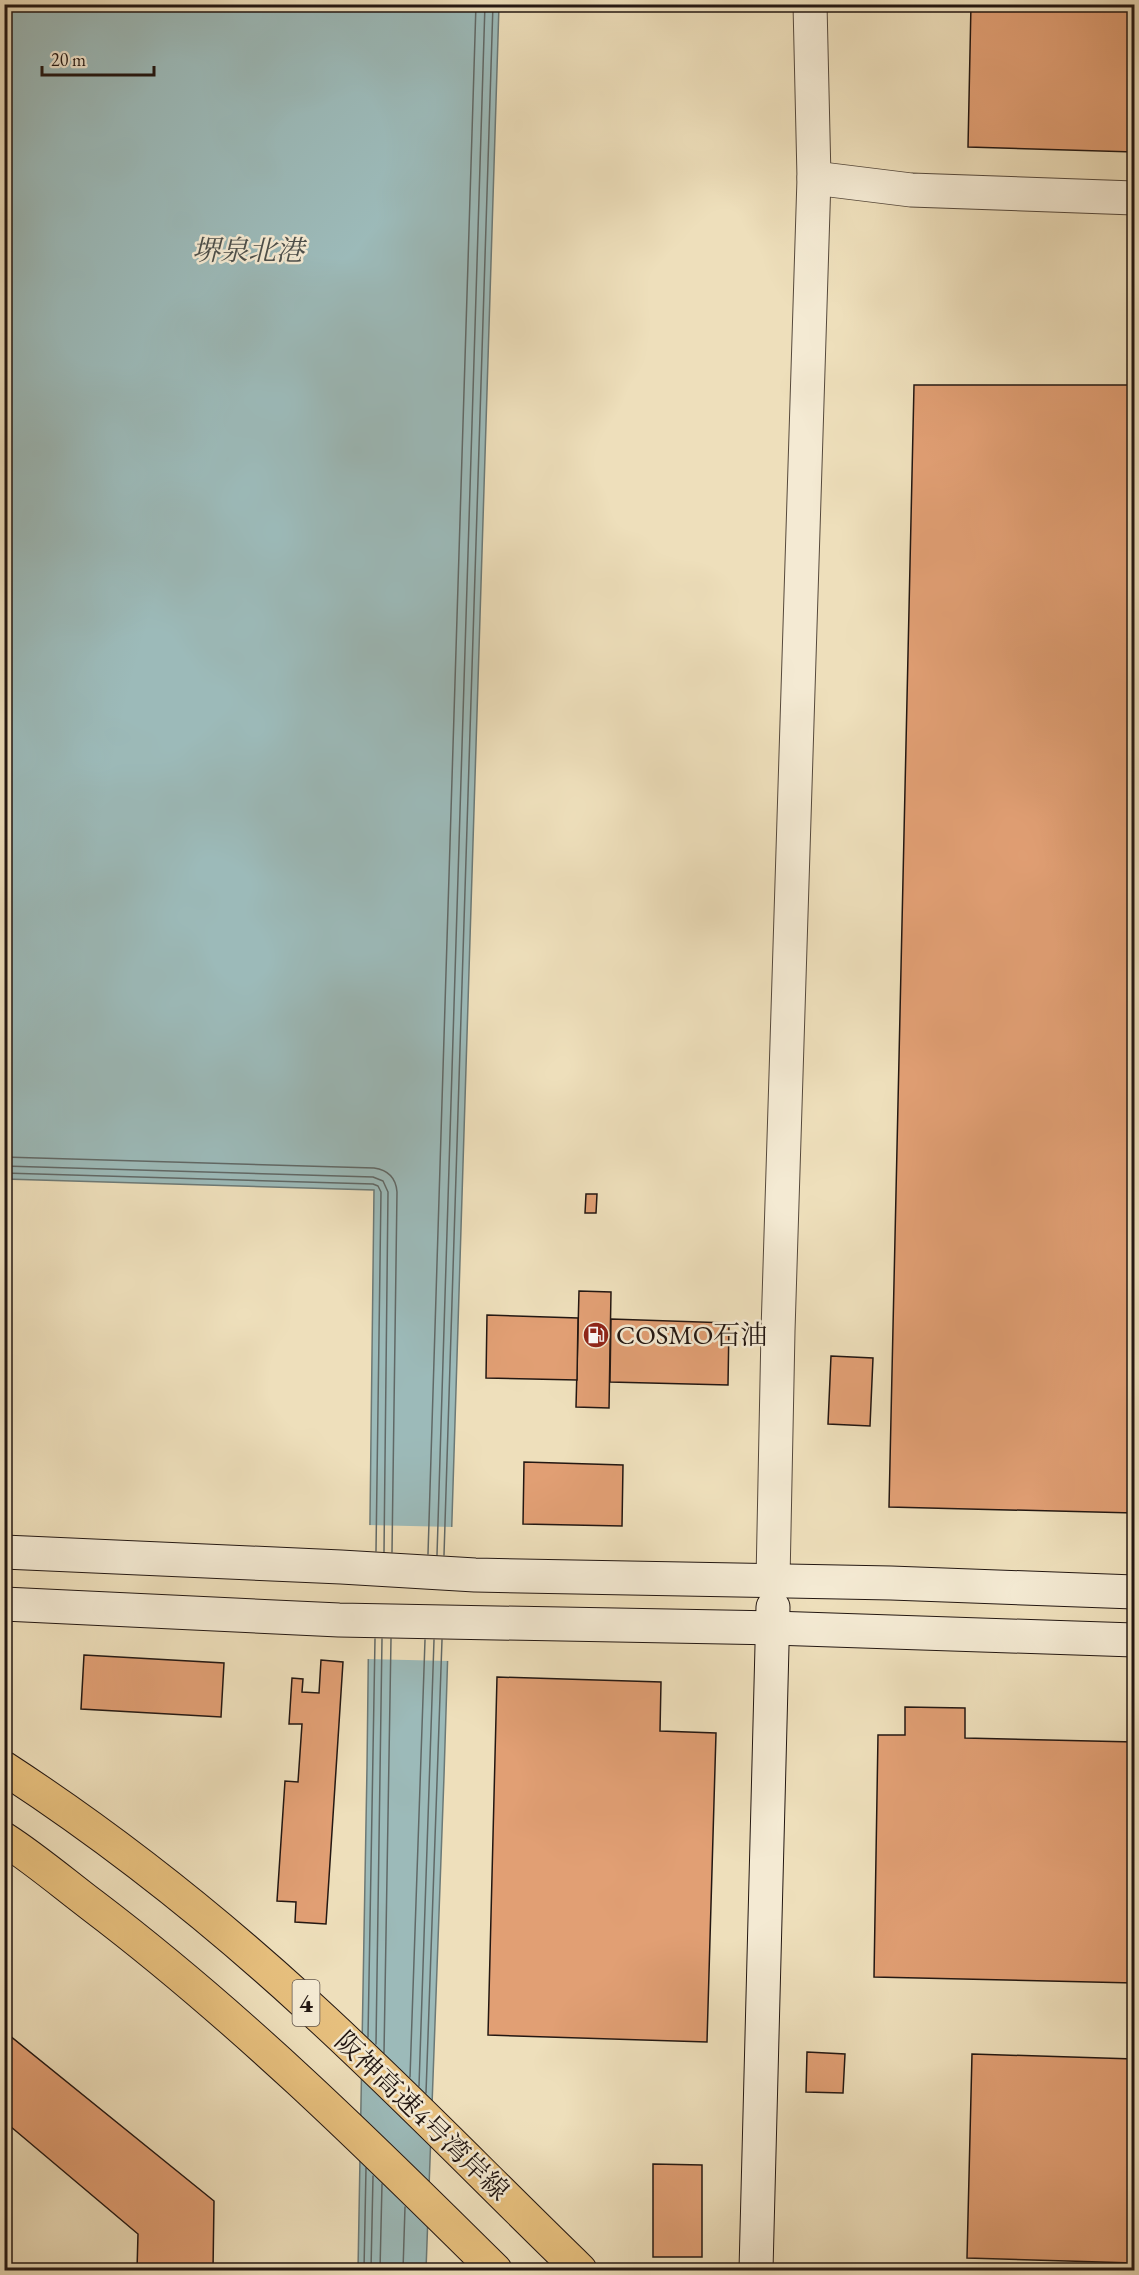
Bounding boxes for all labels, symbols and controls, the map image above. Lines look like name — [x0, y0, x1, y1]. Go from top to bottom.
scale bar — [42, 39, 154, 77]
text: 20 m — [51, 48, 86, 71]
water label: 堺泉北港 — [192, 232, 308, 268]
place label: COSMO石油 — [616, 1317, 767, 1352]
fuel station icon: COSMO石油 — [581, 1320, 611, 1350]
road number: 4 — [292, 1980, 320, 2026]
street label: 阪神高速4号湾岸線 — [328, 2024, 517, 2208]

